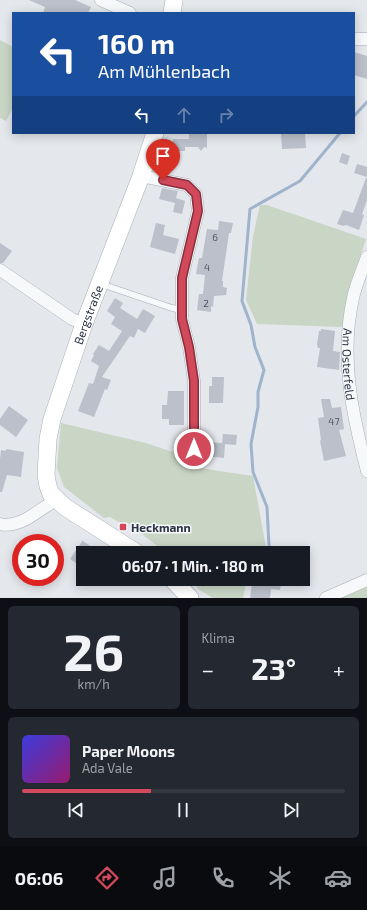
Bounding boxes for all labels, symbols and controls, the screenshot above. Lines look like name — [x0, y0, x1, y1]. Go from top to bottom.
text: 160 m — [98, 26, 175, 60]
icon: left — [32, 28, 84, 80]
text: Am Mühlenbach — [98, 60, 230, 82]
icon: left — [131, 104, 153, 126]
icon: ahead — [173, 104, 195, 126]
icon: right — [215, 104, 237, 126]
pin — [146, 139, 180, 180]
icon: arrive — [152, 145, 174, 167]
house number: 6 — [212, 231, 218, 243]
house number: 4 — [204, 261, 210, 273]
street label: Bergstraße — [71, 283, 105, 346]
house number: 2 — [203, 297, 209, 309]
street label: Am Osterfeld — [340, 328, 358, 401]
house number: 47 — [328, 415, 340, 427]
position arrow — [173, 428, 215, 470]
place label: Heckmann — [131, 520, 191, 534]
marker: Heckmann — [118, 522, 128, 532]
speed limit sign: 30 — [12, 534, 64, 586]
text: 06:07 · 1 Min. · 180 m — [122, 557, 264, 575]
text: 26 — [63, 619, 124, 681]
text: Klima — [202, 630, 235, 646]
text: 23° — [251, 650, 296, 686]
text: − — [202, 656, 214, 682]
text: + — [333, 656, 345, 682]
text: km/h — [78, 676, 110, 692]
text: Paper Moons — [82, 742, 175, 760]
text: Ada Vale — [82, 760, 133, 776]
icon: previous — [65, 799, 87, 821]
icon: pause — [172, 799, 194, 821]
icon: next — [280, 799, 302, 821]
icon: directions — [93, 864, 121, 892]
icon: music — [151, 864, 179, 892]
icon: phone — [209, 864, 237, 892]
icon: climate — [266, 864, 294, 892]
icon: car — [324, 864, 352, 892]
text: 06:06 — [15, 867, 63, 889]

